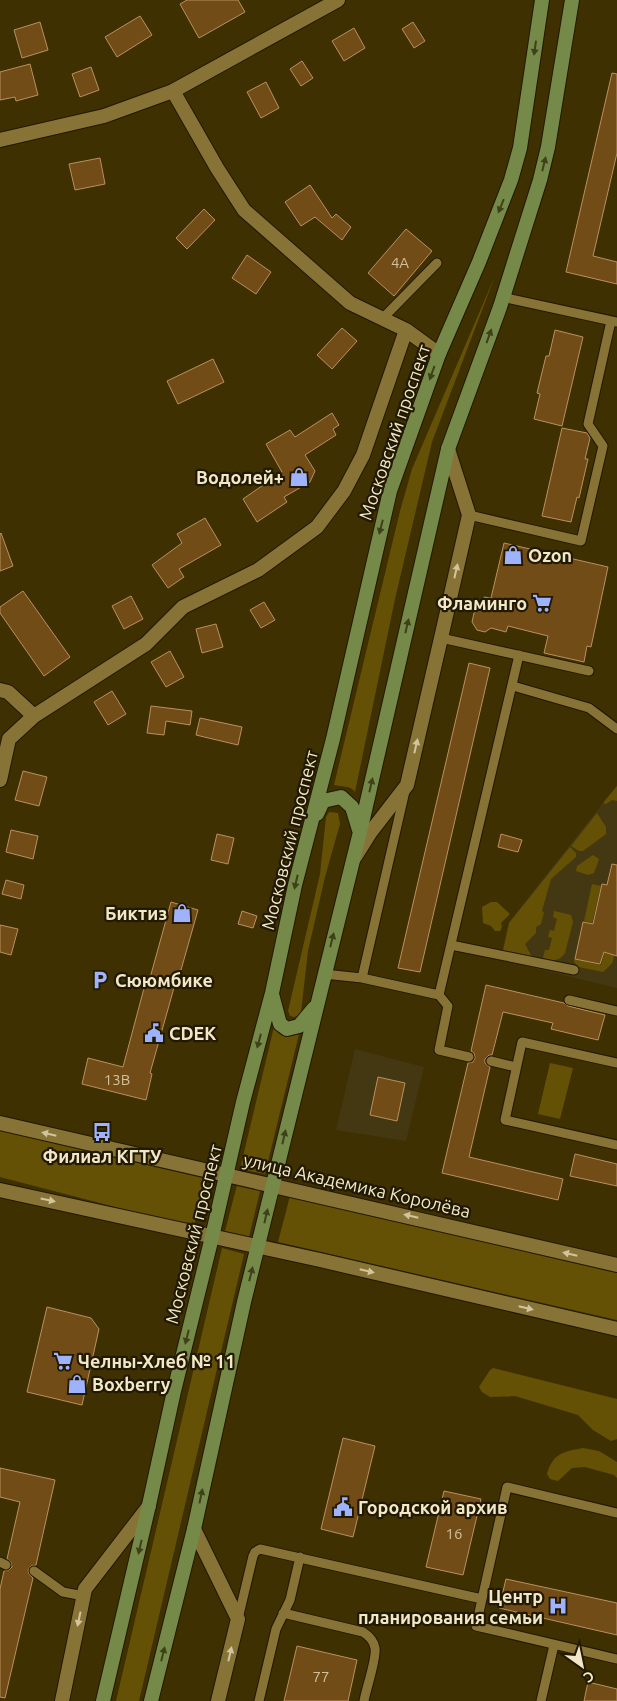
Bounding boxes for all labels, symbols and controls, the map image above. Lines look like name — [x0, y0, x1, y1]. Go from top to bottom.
one-way arrow — [531, 41, 539, 57]
one-way arrow — [540, 157, 548, 172]
one-way arrow — [497, 199, 504, 214]
house number: 4А — [391, 254, 409, 271]
one-way arrow — [485, 328, 493, 343]
street label: Московский проспект — [355, 342, 433, 522]
one-way arrow — [428, 365, 435, 380]
shop icon: Водолей+ — [288, 466, 310, 488]
place label: Водолей+ — [196, 467, 284, 487]
one-way arrow — [377, 519, 385, 534]
shop icon: Ozon — [502, 544, 524, 566]
place label: Ozon — [528, 545, 572, 565]
one-way arrow — [452, 563, 460, 578]
supermarket icon: Фламинго — [531, 592, 553, 614]
place label: Фламинго — [437, 593, 527, 613]
one-way arrow — [403, 619, 411, 634]
one-way arrow — [412, 739, 420, 754]
street label: Московский проспект — [257, 748, 321, 932]
one-way arrow — [367, 777, 375, 792]
one-way arrow — [292, 875, 300, 890]
shop icon: Биктиз — [171, 902, 193, 924]
place label: Биктиз — [105, 903, 167, 923]
one-way arrow — [328, 932, 336, 947]
parking icon: Сююмбике — [89, 969, 111, 991]
place label: Сююмбике — [115, 970, 213, 990]
public building icon: CDEK — [143, 1022, 165, 1044]
place label: CDEK — [169, 1023, 216, 1043]
one-way arrow — [255, 1033, 263, 1048]
house number: 13В — [104, 1071, 130, 1088]
bus stop icon: Филиал КГТУ — [91, 1121, 113, 1143]
one-way arrow — [41, 1130, 56, 1138]
one-way arrow — [280, 1130, 288, 1145]
street label: Московский проспект — [161, 1142, 225, 1326]
place label: Филиал КГТУ — [43, 1146, 162, 1166]
street label: улица Академика Королёва — [242, 1149, 472, 1221]
one-way arrow — [40, 1196, 55, 1204]
one-way arrow — [262, 1208, 270, 1223]
one-way arrow — [404, 1212, 419, 1220]
one-way arrow — [562, 1250, 577, 1258]
one-way arrow — [247, 1267, 255, 1282]
one-way arrow — [360, 1267, 375, 1275]
one-way arrow — [518, 1304, 533, 1312]
one-way arrow — [183, 1329, 191, 1344]
supermarket icon: Челны-Хлеб № 11 — [52, 1350, 74, 1372]
place label: Челны-Хлеб № 11 — [78, 1351, 235, 1371]
shop icon: Boxberry — [66, 1373, 88, 1395]
place label: Boxberry — [92, 1374, 171, 1394]
one-way arrow — [197, 1488, 205, 1503]
public building icon: Городской архив — [332, 1496, 354, 1518]
place label: Городской архив — [358, 1497, 508, 1517]
house number: 16 — [446, 1525, 462, 1542]
one-way arrow — [136, 1539, 144, 1554]
place label: Центр планирования семьи — [358, 1586, 543, 1627]
hospital icon: Центр планирования семьи — [547, 1595, 569, 1617]
one-way arrow — [75, 1612, 83, 1628]
north arrow — [557, 1641, 607, 1691]
one-way arrow — [159, 1646, 167, 1661]
one-way arrow — [226, 1646, 234, 1661]
house number: 77 — [313, 1668, 329, 1685]
text: С — [581, 1668, 597, 1686]

